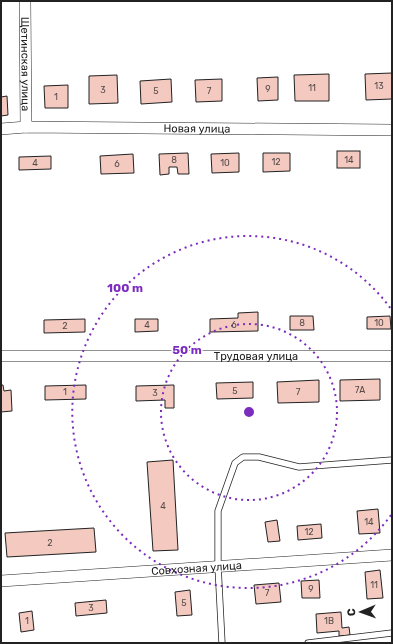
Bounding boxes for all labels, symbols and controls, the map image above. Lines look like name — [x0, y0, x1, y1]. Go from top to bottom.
street label: Щетинская улица — [18, 17, 32, 111]
house number: 13 — [374, 81, 384, 91]
house number: 11 — [308, 83, 316, 93]
house number: 9 — [265, 84, 271, 94]
house number: 3 — [100, 85, 106, 95]
house number: 5 — [153, 86, 159, 96]
house number: 7 — [207, 86, 212, 96]
house number: 1 — [54, 92, 58, 102]
street label: Новая улица — [163, 122, 230, 136]
house number: 8 — [171, 155, 177, 165]
house number: 14 — [344, 155, 354, 165]
house number: 12 — [271, 157, 281, 167]
house number: 4 — [32, 158, 38, 168]
house number: 10 — [220, 158, 230, 168]
house number: 6 — [114, 159, 120, 169]
text: 100 m — [107, 281, 143, 295]
house number: 8 — [299, 318, 305, 328]
house number: 10 — [374, 318, 384, 328]
house number: 4 — [144, 320, 150, 330]
house number: 6 — [231, 320, 237, 330]
house number: 2 — [62, 321, 68, 331]
text: 50 m — [172, 343, 202, 357]
street label: Трудовая улица — [214, 350, 298, 363]
house number: 7А — [355, 385, 365, 395]
house number: 5 — [232, 386, 238, 396]
house number: 1 — [63, 387, 67, 397]
house number: 7 — [296, 387, 301, 397]
house number: 3 — [152, 388, 158, 398]
centre of rings — [242, 405, 256, 419]
house number: 4 — [160, 501, 166, 511]
house number: 14 — [364, 517, 374, 527]
house number: 12 — [304, 527, 314, 537]
house number: 2 — [47, 538, 53, 548]
street label: Совхозная улица — [151, 559, 242, 578]
house number: 11 — [370, 580, 378, 590]
house number: 9 — [308, 584, 314, 594]
house number: 7 — [265, 588, 270, 598]
north arrow — [341, 592, 381, 632]
house number: 5 — [181, 598, 187, 608]
house number: 3 — [88, 603, 94, 613]
text: С — [345, 608, 358, 616]
house number: 1 — [25, 616, 29, 626]
house number: 1В — [324, 616, 334, 626]

